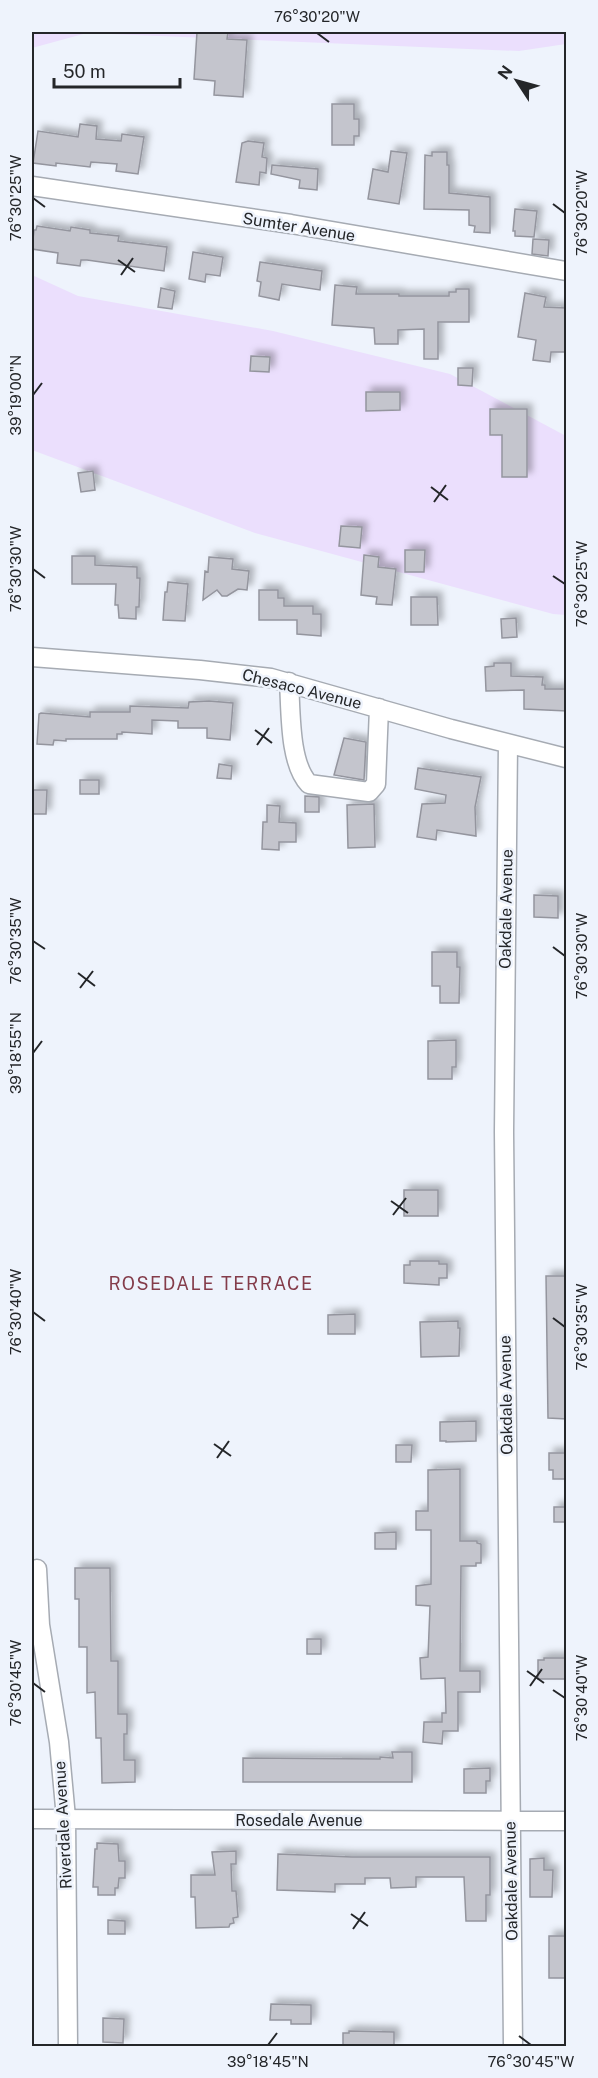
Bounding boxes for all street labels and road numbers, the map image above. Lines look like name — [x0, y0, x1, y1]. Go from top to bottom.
street label: Sumter Avenue — [241, 209, 357, 245]
street label: Chesaco Avenue — [240, 665, 364, 713]
street label: Oakdale Avenue — [495, 849, 517, 969]
street label: Oakdale Avenue — [495, 1335, 517, 1455]
street label: Riverdale Avenue — [50, 1760, 76, 1890]
street label: Rosedale Avenue — [235, 1811, 363, 1830]
street label: Oakdale Avenue — [500, 1821, 522, 1941]

